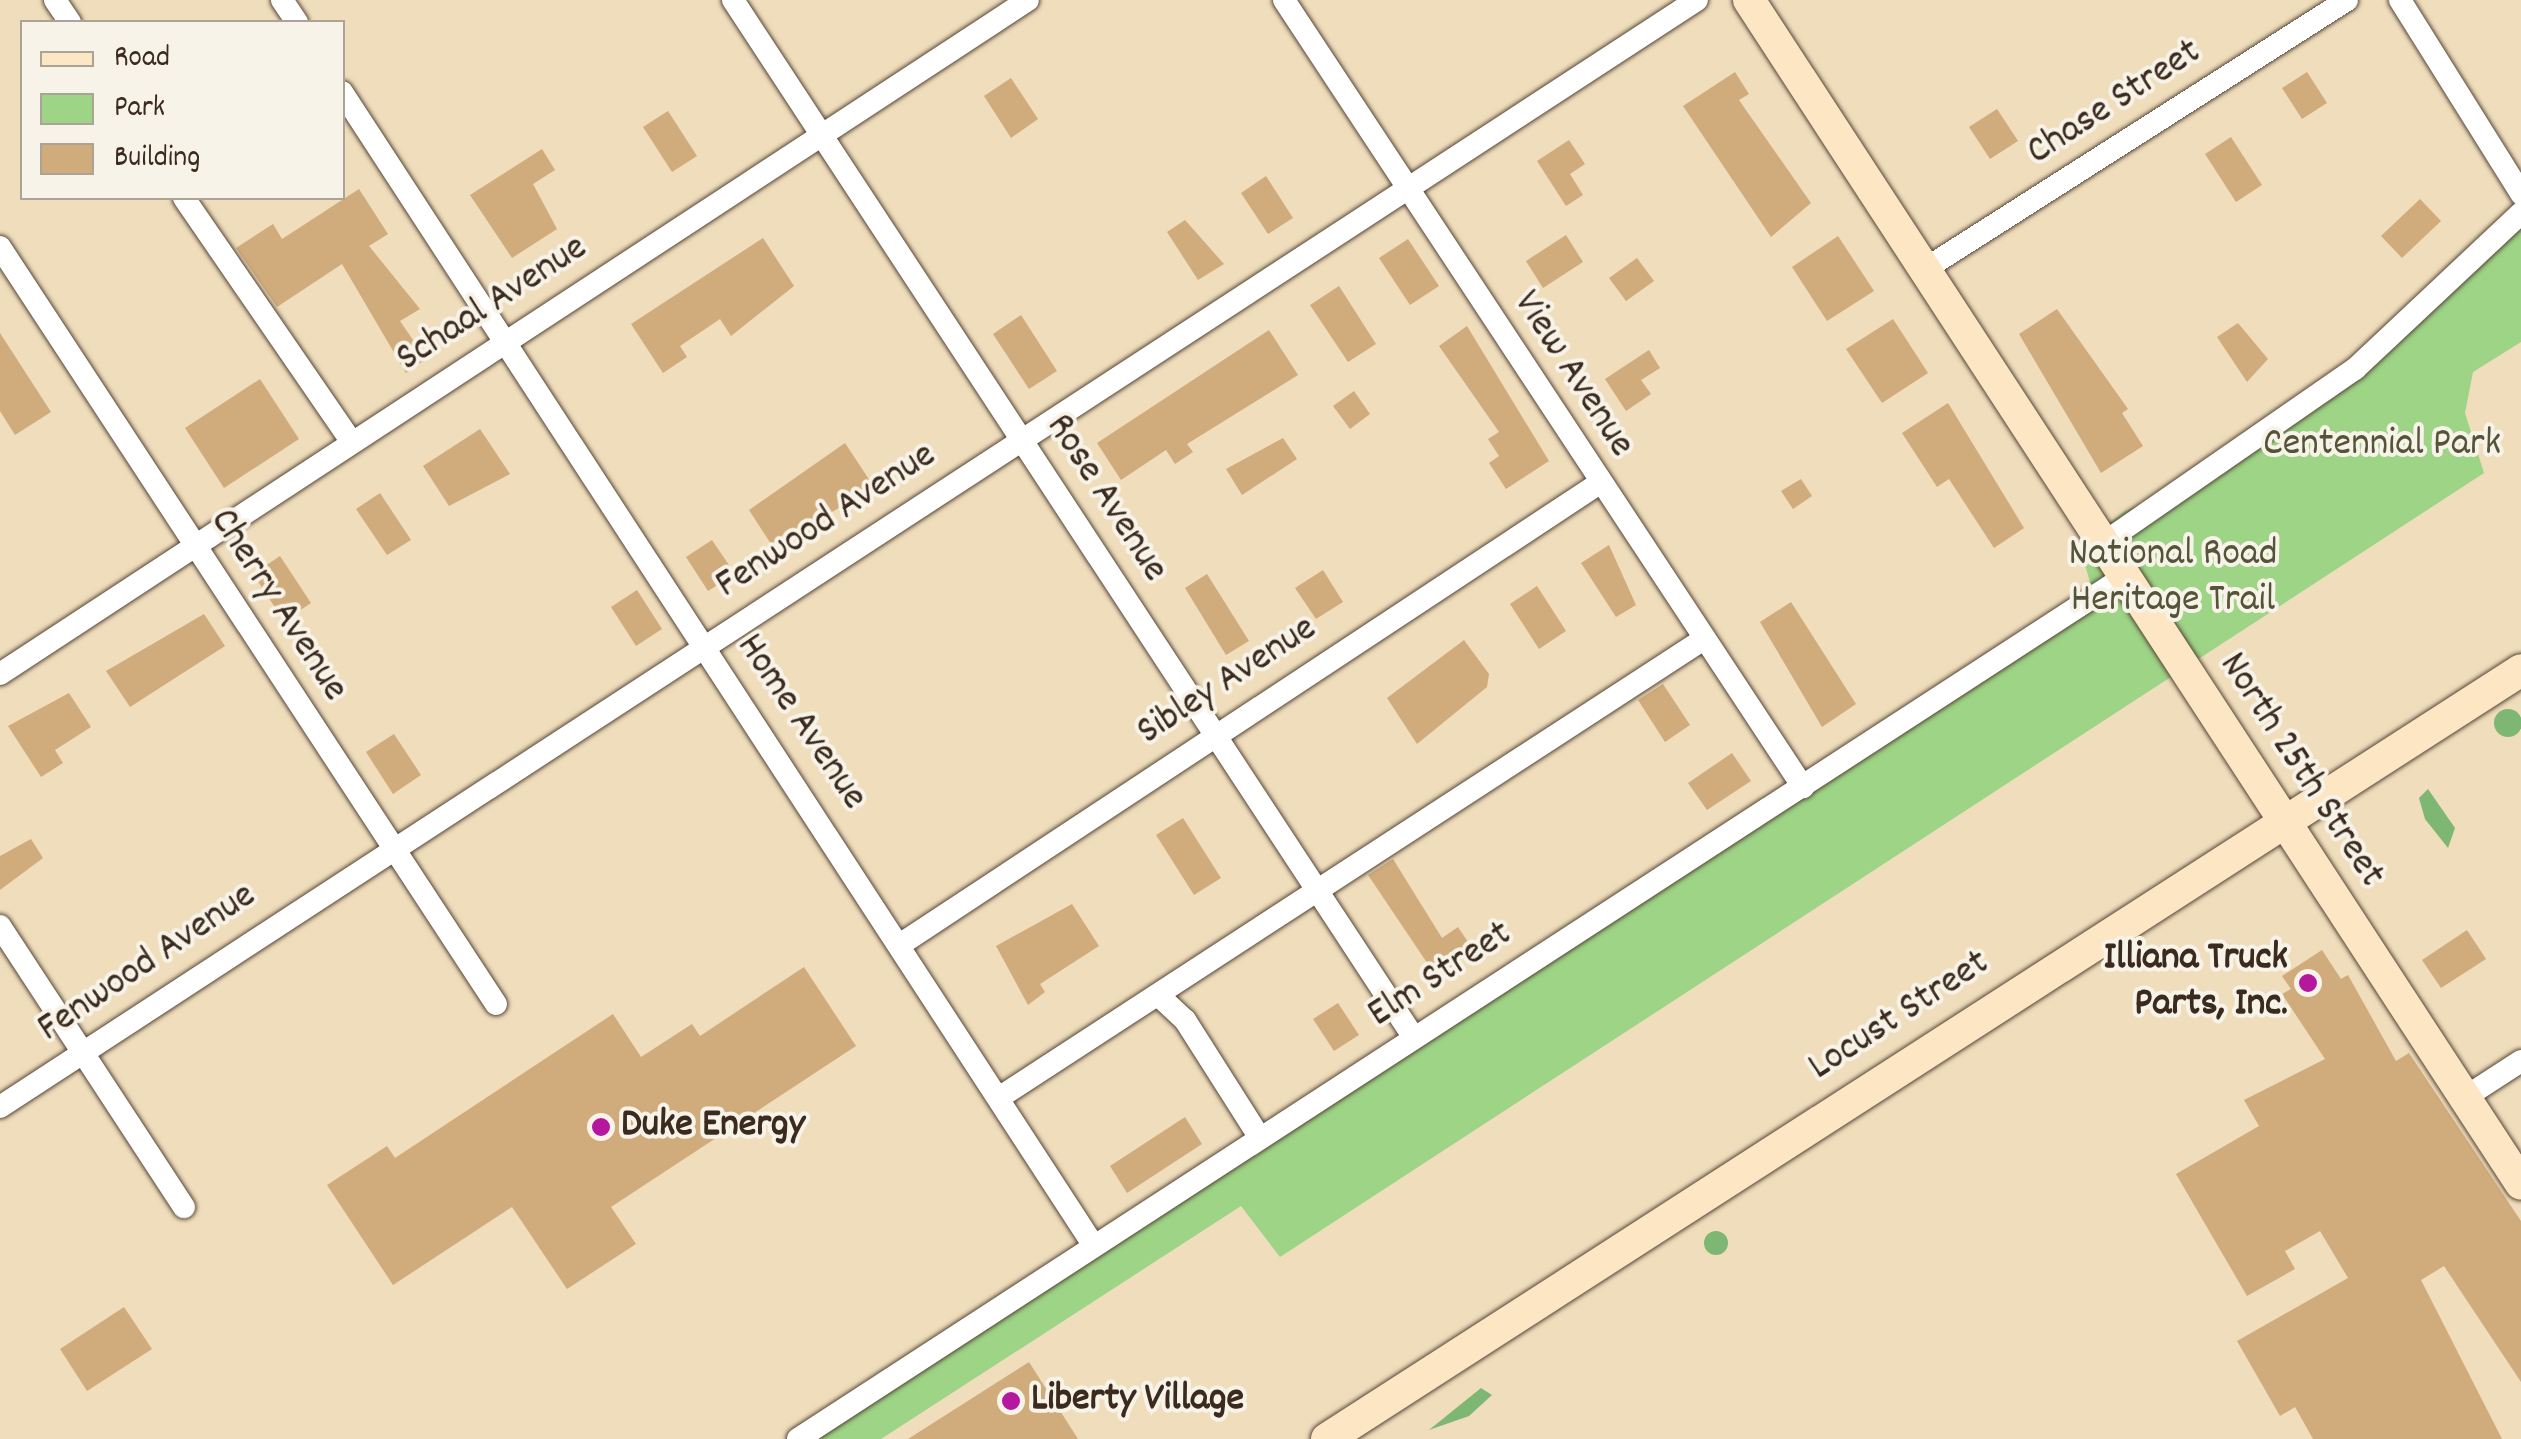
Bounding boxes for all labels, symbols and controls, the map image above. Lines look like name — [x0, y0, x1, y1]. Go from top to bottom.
legend — [20, 20, 345, 200]
street label: Chase Street — [2019, 30, 2211, 178]
text: Road — [114, 38, 170, 81]
text: Park — [114, 88, 165, 131]
text: Building — [114, 138, 200, 181]
street label: Schaal Avenue — [389, 226, 597, 384]
street label: View Avenue — [1501, 283, 1643, 467]
street label: Rose Avenue — [1033, 406, 1177, 592]
park label: Centennial Park — [2263, 422, 2501, 470]
street label: Fenwood Avenue — [708, 433, 946, 611]
street label: Cherry Avenue — [197, 501, 357, 711]
park label: National Road Heritage Trail — [2068, 532, 2278, 626]
street label: Sibley Avenue — [1129, 606, 1327, 758]
street label: Home Avenue — [724, 626, 876, 820]
street label: North 25th Street — [2206, 645, 2394, 897]
street label: Fenwood Avenue — [30, 873, 266, 1055]
street label: Elm Street — [1360, 912, 1522, 1040]
place label: Illiana Truck Parts, Inc. — [2104, 936, 2288, 1030]
street label: Locust Street — [1801, 941, 1999, 1093]
marker: Illiana Truck Parts, Inc. — [2297, 972, 2319, 994]
place label: Duke Energy — [621, 1103, 805, 1151]
marker: Duke Energy — [590, 1116, 612, 1138]
place label: Liberty Village — [1031, 1377, 1244, 1425]
marker: Liberty Village — [1000, 1390, 1022, 1412]

